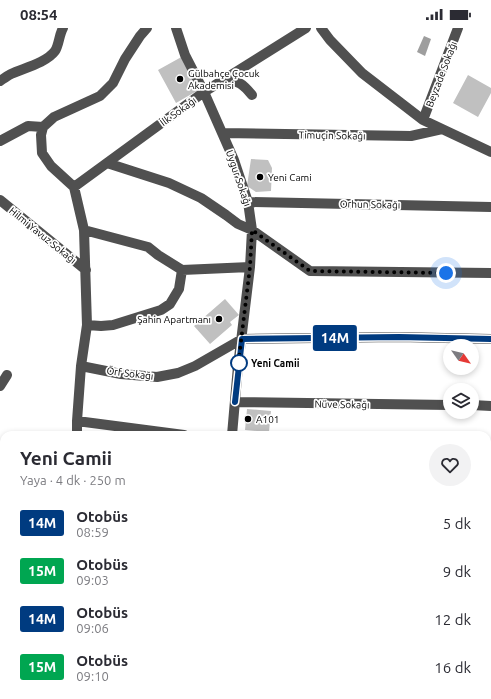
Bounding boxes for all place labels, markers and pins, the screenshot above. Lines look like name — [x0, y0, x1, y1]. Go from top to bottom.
place label: Gülbahçe Çocuk Akademisi — [188, 68, 259, 91]
marker: Gülbahçe Çocuk Akademisi — [175, 74, 185, 84]
marker: Yeni Cami — [255, 172, 265, 182]
place label: Yeni Cami — [268, 172, 312, 183]
place label: Şahin Apartmanı — [137, 314, 211, 325]
marker: Şahin Apartmanı — [214, 314, 224, 324]
marker: Yeni Camii — [230, 354, 248, 372]
place label: Yeni Camii — [251, 358, 300, 369]
marker: A101 — [243, 414, 253, 424]
place label: A101 — [256, 414, 279, 425]

